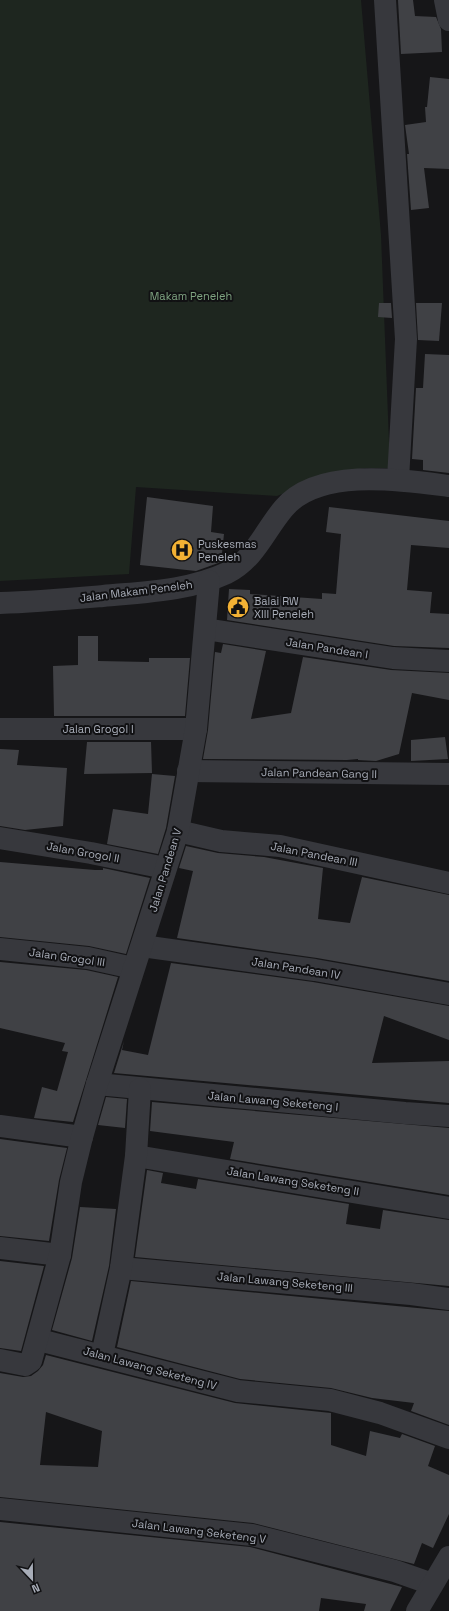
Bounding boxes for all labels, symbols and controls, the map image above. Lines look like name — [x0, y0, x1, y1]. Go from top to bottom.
park label: Makam Peneleh — [150, 289, 232, 303]
hospital icon: Puskesmas Peneleh — [169, 537, 195, 563]
place label: Puskesmas Peneleh — [198, 537, 257, 564]
street label: Jalan Makam Peneleh — [79, 577, 193, 605]
public building icon: Balai RW XIII Peneleh — [225, 594, 251, 620]
place label: Balai RW XIII Peneleh — [254, 594, 314, 621]
street label: Jalan Pandean I — [285, 635, 369, 661]
street label: Jalan Grogol I — [62, 722, 134, 736]
street label: Jalan Pandean Gang II — [261, 765, 377, 781]
street label: Jalan Pandean V — [146, 826, 184, 914]
street label: Jalan Grogol II — [45, 839, 121, 865]
street label: Jalan Pandean III — [269, 839, 359, 869]
street label: Jalan Grogol III — [28, 945, 106, 969]
street label: Jalan Pandean IV — [251, 954, 342, 982]
street label: Jalan Lawang Seketeng I — [207, 1088, 339, 1114]
street label: Jalan Lawang Seketeng II — [226, 1164, 360, 1198]
street label: Jalan Lawang Seketeng III — [217, 1269, 353, 1295]
street label: Jalan Lawang Seketeng IV — [82, 1343, 219, 1393]
street label: Jalan Lawang Seketeng V — [131, 1516, 267, 1546]
north arrow — [12, 1559, 52, 1599]
text: N — [30, 1580, 42, 1596]

